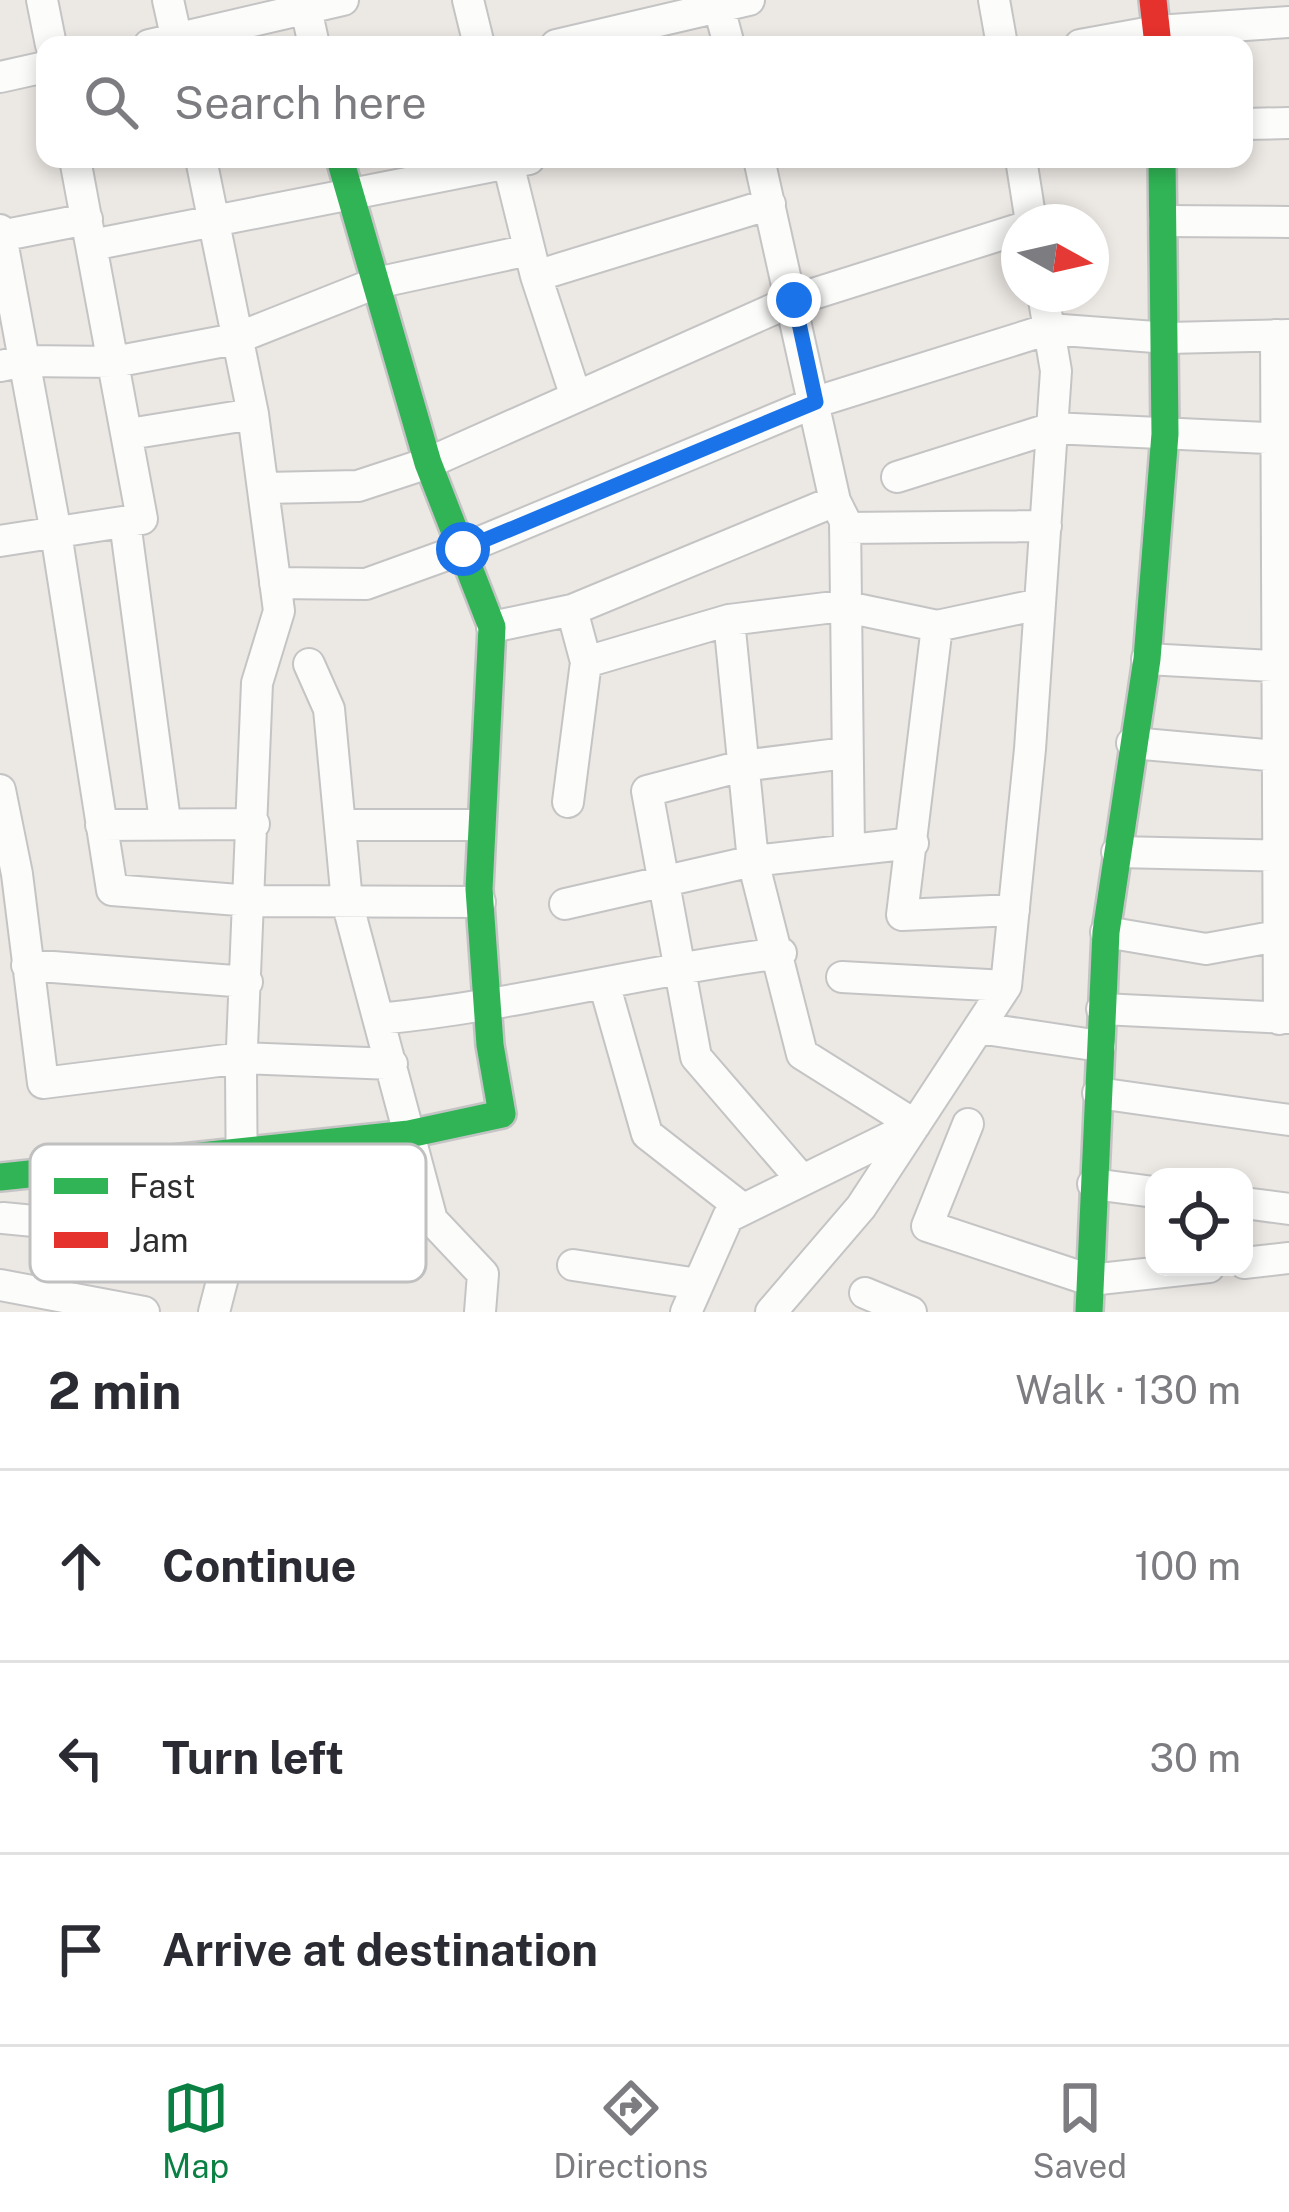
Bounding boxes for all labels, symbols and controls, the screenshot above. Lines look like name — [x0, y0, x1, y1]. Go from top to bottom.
search box — [36, 36, 1253, 168]
icon: search — [78, 69, 144, 135]
text: Search here — [174, 76, 427, 129]
north arrow — [1001, 204, 1109, 312]
route end — [767, 273, 821, 327]
route start — [436, 522, 490, 576]
legend — [30, 1144, 426, 1282]
text: Fast — [129, 1167, 196, 1205]
map controls — [1145, 1168, 1253, 1276]
button: locate — [1145, 1168, 1253, 1276]
text: Jam — [129, 1221, 189, 1259]
text: 2 min — [48, 1361, 182, 1420]
text: Walk · 130 m — [1016, 1367, 1241, 1413]
icon: ahead — [48, 1533, 114, 1599]
text: Continue — [162, 1539, 356, 1592]
text: 100 m — [1134, 1543, 1241, 1589]
icon: left — [48, 1725, 114, 1791]
text: Turn left — [162, 1731, 344, 1784]
text: 30 m — [1150, 1735, 1241, 1781]
icon: arrive — [48, 1917, 114, 1983]
text: Arrive at destination — [162, 1923, 598, 1976]
tab: Map — [162, 2075, 229, 2185]
tab: Directions — [553, 2075, 708, 2185]
tab: Saved — [1033, 2075, 1127, 2185]

